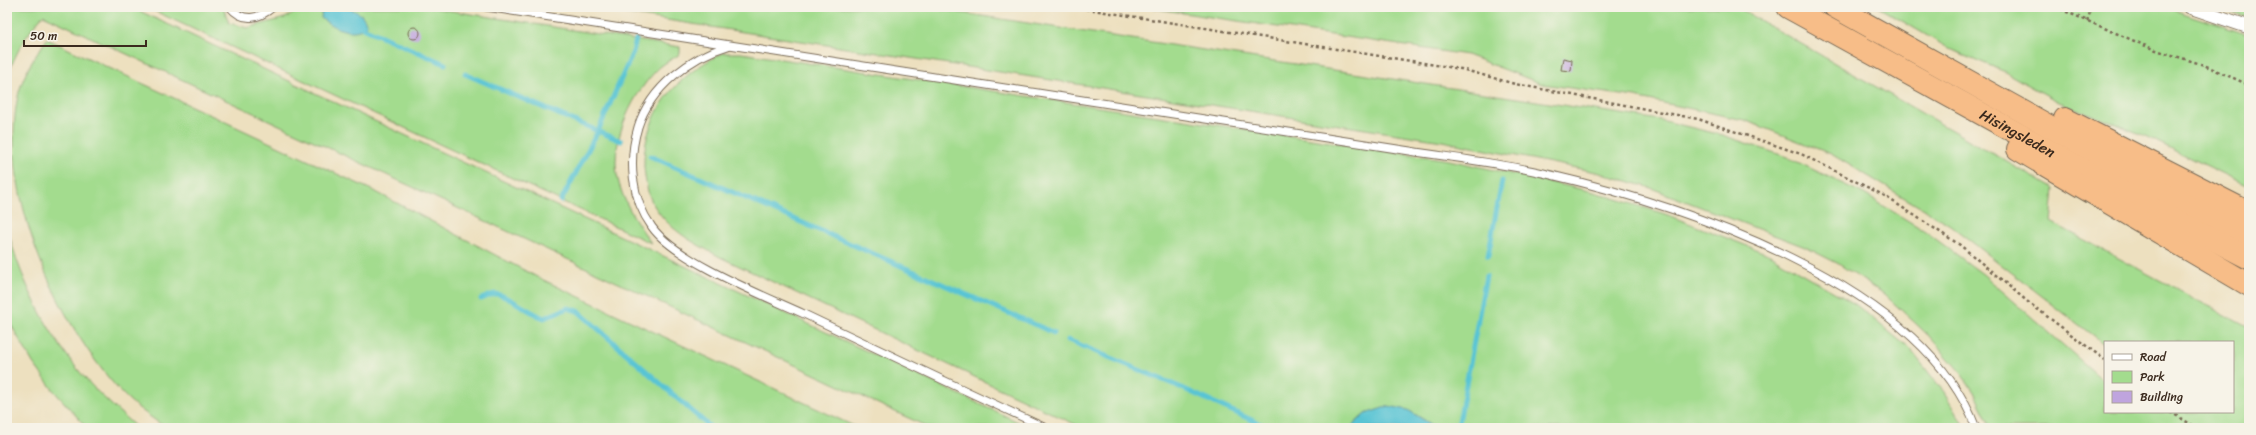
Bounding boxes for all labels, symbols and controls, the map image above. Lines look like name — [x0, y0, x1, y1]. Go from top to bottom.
scale bar — [24, 22, 146, 48]
text: 50 m — [30, 25, 57, 47]
street label: Hisingsleden — [1975, 102, 2060, 165]
legend — [2104, 341, 2234, 413]
text: Road — [2140, 346, 2167, 368]
text: Park — [2140, 366, 2165, 388]
text: Building — [2140, 386, 2183, 408]

